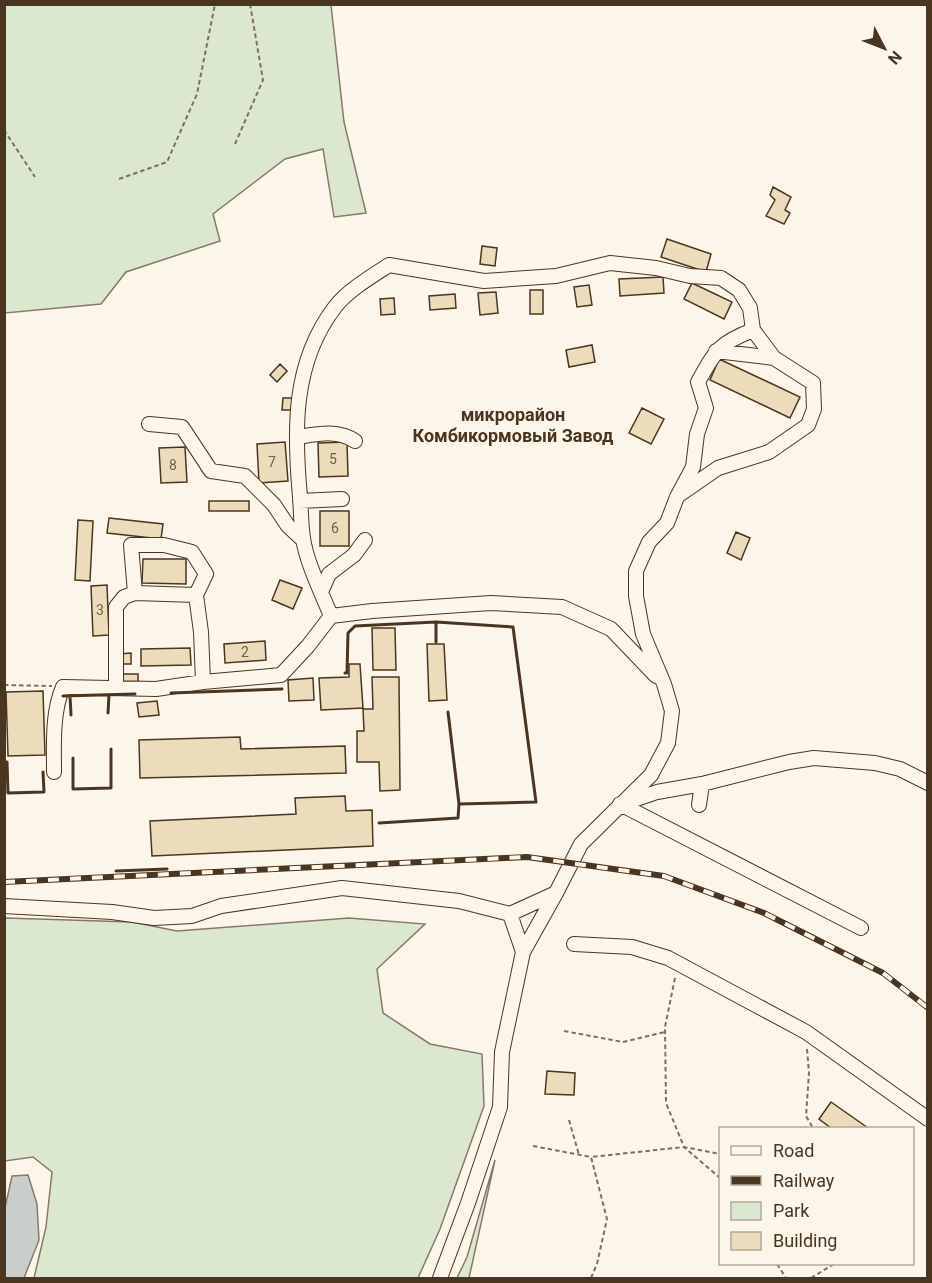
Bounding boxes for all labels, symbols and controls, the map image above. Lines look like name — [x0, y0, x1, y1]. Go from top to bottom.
north arrow — [854, 18, 914, 78]
text: N — [884, 47, 906, 68]
district label: микрорайон Комбикормовый Завод — [413, 404, 614, 446]
house number: 5 — [329, 451, 337, 467]
house number: 7 — [268, 454, 276, 470]
house number: 8 — [169, 457, 177, 473]
house number: 6 — [331, 520, 339, 536]
house number: 3 — [96, 602, 104, 618]
house number: 2 — [241, 644, 249, 660]
legend — [719, 1127, 914, 1265]
text: Road — [773, 1140, 814, 1161]
text: Railway — [773, 1170, 835, 1191]
text: Park — [773, 1200, 810, 1221]
text: Building — [773, 1230, 837, 1251]

